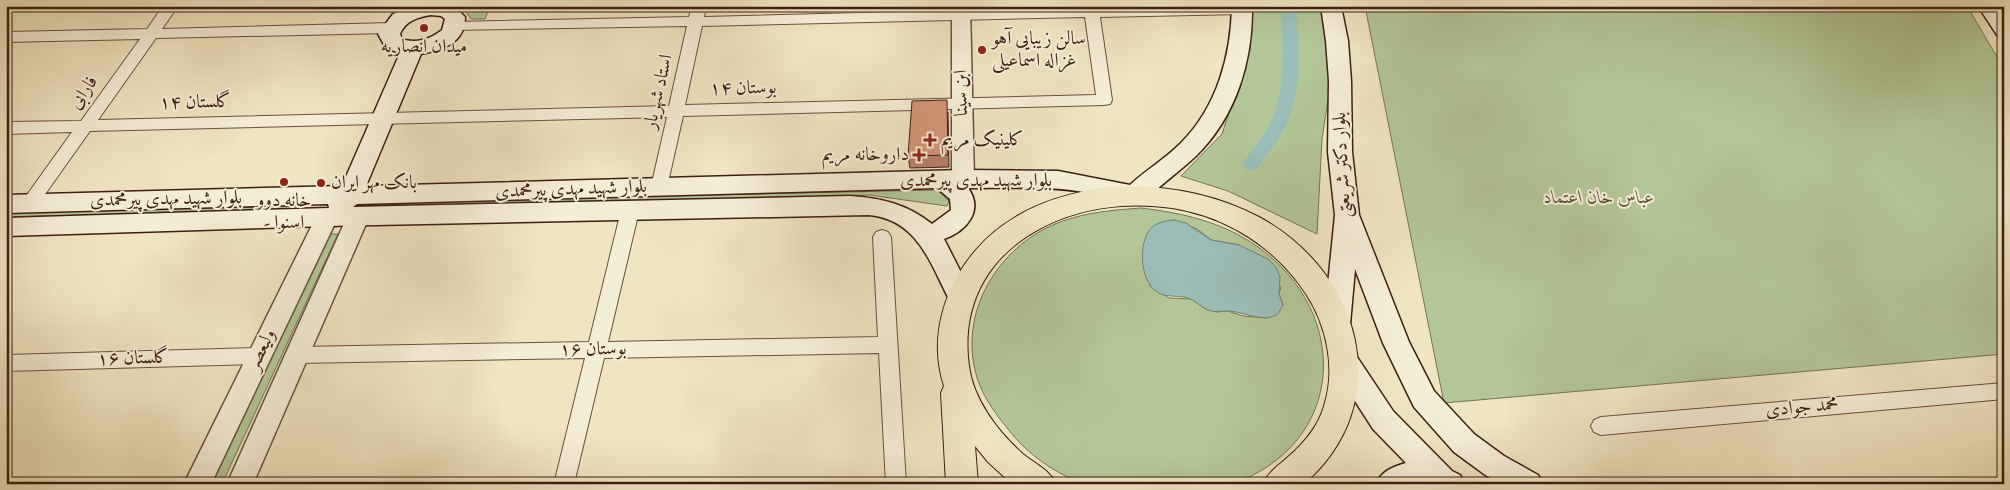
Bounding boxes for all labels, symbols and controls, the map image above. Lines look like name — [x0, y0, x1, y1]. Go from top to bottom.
marker: میدان انصاریه — [418, 22, 430, 34]
place label: سالن زیبایی آهو غزاله اسماعیلی — [990, 26, 1086, 75]
place label: میدان انصاریه — [381, 34, 467, 61]
marker: سالن زیبایی آهو غزاله اسماعیلی — [976, 44, 988, 56]
street label: استاد شهریار — [637, 52, 681, 134]
street label: ابن سینا — [948, 69, 976, 117]
street label: فارابی — [63, 71, 105, 115]
street label: بوستان ۱۴ — [709, 75, 777, 103]
street label: گلستان ۱۴ — [159, 89, 231, 117]
street label: بلوار دکتر شریعتی — [1327, 111, 1359, 219]
place label: کلینیک مریم — [941, 127, 1024, 155]
marker: کلینیک مریم — [923, 133, 937, 147]
place label: داروخانه مریم — [822, 142, 909, 170]
marker: داروخانه مریم — [913, 149, 925, 161]
street label: بلوار شهید مهدی پیرمحمدی — [900, 168, 1052, 195]
place label: بانک مهر ایران — [331, 170, 417, 197]
street label: بلوار شهید مهدی پیرمحمدی — [495, 174, 647, 206]
marker: خانه دوو - اسنوا — [278, 176, 290, 188]
marker: بانک مهر ایران — [315, 177, 327, 189]
street label: بلوار شهید مهدی پیرمحمدی — [90, 185, 242, 215]
park label: عباس خان اعتماد — [1543, 185, 1655, 212]
place label: خانه دوو - اسنوا — [255, 188, 311, 237]
street label: ولیعصر — [240, 325, 283, 377]
street label: بوستان ۱۶ — [559, 336, 627, 364]
street label: گلستان ۱۶ — [97, 344, 169, 374]
street label: محمد جوادی — [1764, 391, 1840, 425]

